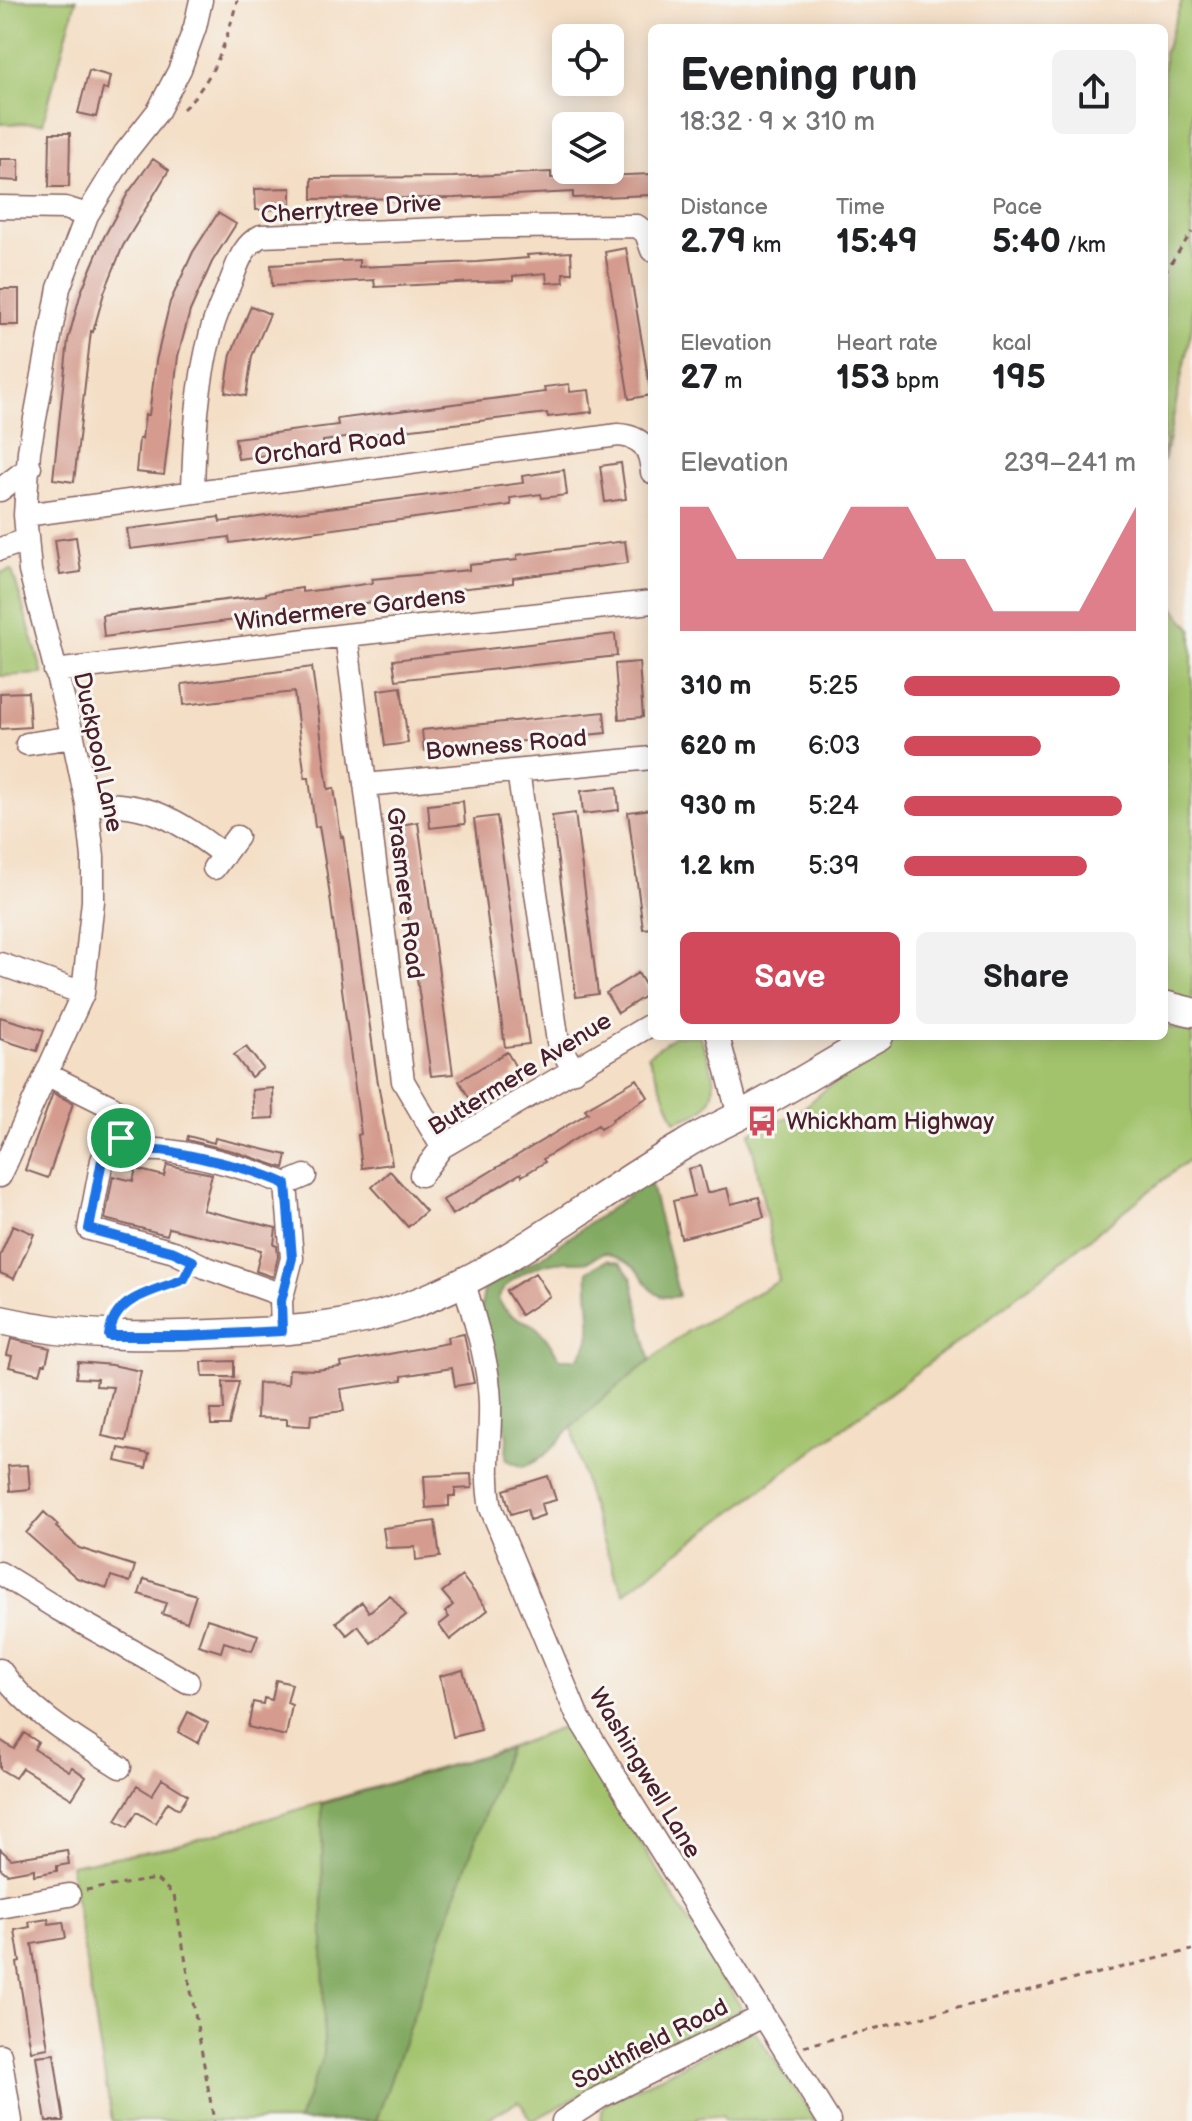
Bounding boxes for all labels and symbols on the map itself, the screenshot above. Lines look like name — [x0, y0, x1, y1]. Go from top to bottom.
street label: Cherrytree Drive — [260, 188, 442, 230]
street label: Orchard Road — [252, 422, 408, 472]
street label: Windermere Gardens — [233, 580, 467, 638]
street label: Duckpool Lane — [67, 669, 129, 835]
street label: Bowness Road — [424, 723, 588, 767]
street label: Grasmere Road — [380, 806, 430, 980]
street label: Buttermere Avenue — [423, 1006, 617, 1142]
pin — [87, 1104, 155, 1172]
bus stop icon: Whickham Highway — [745, 1104, 779, 1138]
place label: Whickham Highway — [786, 1107, 994, 1136]
street label: Washingwell Lane — [583, 1682, 707, 1864]
street label: Southfield Road — [567, 1992, 733, 2096]

